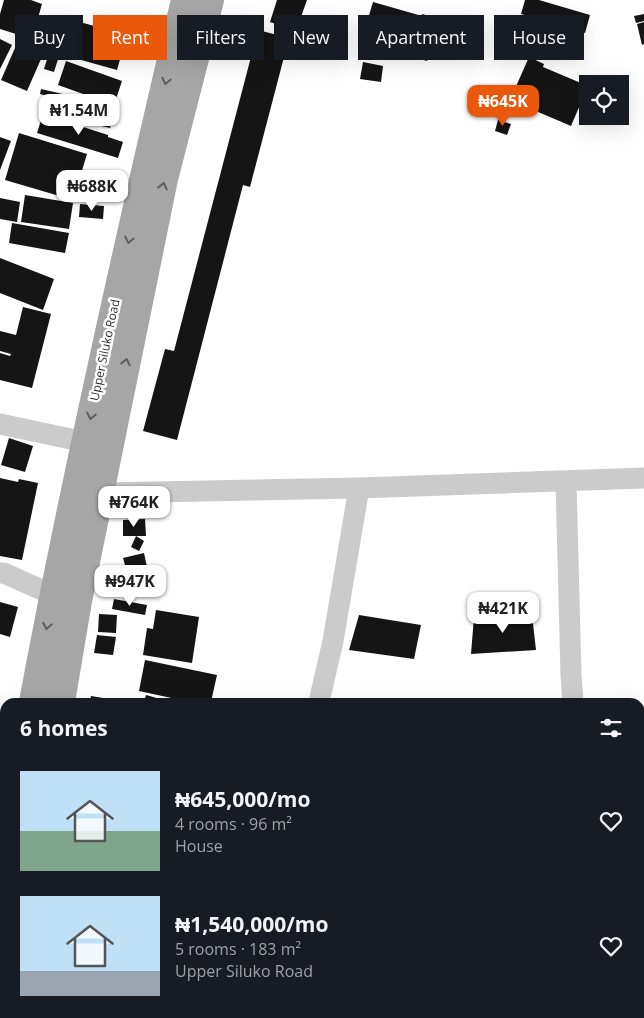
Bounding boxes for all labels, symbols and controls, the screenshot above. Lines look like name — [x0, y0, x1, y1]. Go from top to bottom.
chip: Buy — [15, 15, 83, 60]
chip: Rent — [93, 15, 167, 60]
chip: Filters — [177, 15, 264, 60]
chip: New — [274, 15, 348, 60]
chip: Apartment — [358, 15, 484, 60]
chip: House — [494, 15, 584, 60]
map controls — [579, 75, 629, 125]
button: locate — [579, 75, 629, 125]
one-way arrow — [161, 77, 172, 86]
pin: ₦645K — [468, 84, 538, 127]
text: ₦645K — [478, 90, 528, 112]
pin: ₦1.54M — [38, 94, 120, 136]
text: ₦1.54M — [50, 99, 108, 121]
pin: ₦688K — [57, 170, 127, 212]
text: ₦688K — [67, 175, 117, 197]
one-way arrow — [157, 182, 167, 191]
one-way arrow — [124, 235, 135, 244]
street label: Upper Siluko Road — [85, 298, 124, 402]
one-way arrow — [121, 358, 131, 367]
one-way arrow — [86, 411, 97, 420]
pin: ₦764K — [99, 486, 169, 528]
text: ₦764K — [109, 491, 159, 513]
pin: ₦947K — [95, 564, 165, 607]
text: ₦947K — [105, 570, 155, 592]
pin: ₦421K — [468, 592, 538, 634]
text: ₦421K — [478, 597, 528, 619]
one-way arrow — [43, 622, 53, 631]
text: 6 homes — [20, 714, 108, 742]
icon: filters — [597, 714, 625, 742]
text: ₦645,000/mo — [175, 785, 311, 813]
icon: home — [60, 791, 120, 851]
icon: heart — [597, 807, 625, 835]
text: 4 rooms · 96 m² — [175, 813, 292, 835]
text: House — [175, 835, 223, 857]
text: ₦1,540,000/mo — [175, 910, 329, 938]
icon: home — [60, 916, 120, 976]
icon: heart — [597, 932, 625, 960]
text: 5 rooms · 183 m² — [175, 938, 301, 960]
text: Upper Siluko Road — [175, 960, 313, 982]

